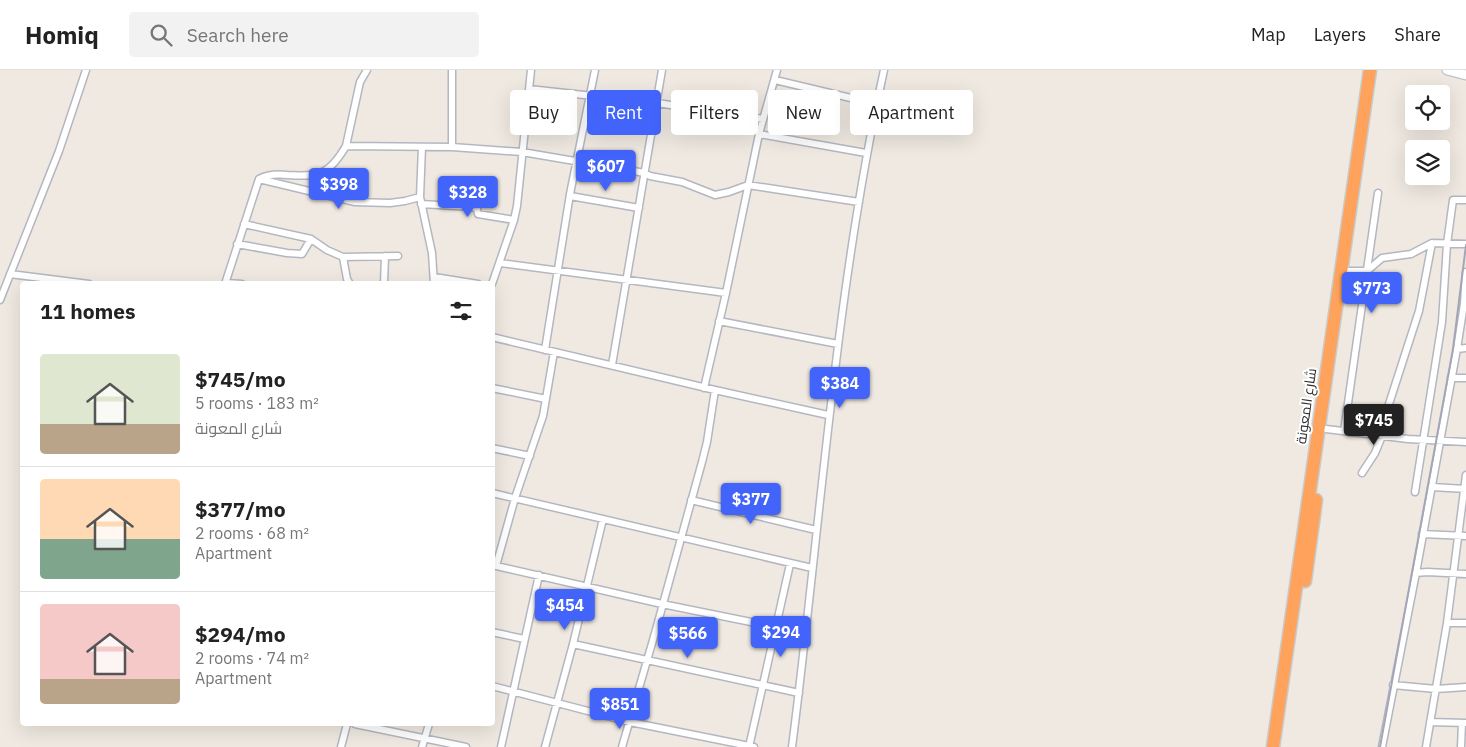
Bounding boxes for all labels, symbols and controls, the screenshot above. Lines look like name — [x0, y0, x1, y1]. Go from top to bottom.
search box — [129, 12, 479, 57]
text: Homiq — [25, 19, 99, 51]
icon: search — [147, 21, 175, 49]
text: Search here — [187, 23, 289, 47]
text: Map — [1251, 23, 1286, 46]
text: Layers — [1314, 23, 1366, 46]
text: Share — [1394, 23, 1441, 46]
map controls — [1405, 85, 1450, 185]
button: locate — [1405, 85, 1450, 130]
chip: Buy — [510, 90, 577, 135]
chip: Rent — [587, 90, 661, 135]
chip: Filters — [671, 90, 758, 135]
chip: New — [768, 90, 840, 135]
chip: Apartment — [850, 90, 973, 135]
button: layers — [1405, 140, 1450, 185]
pin: $607 — [576, 150, 636, 192]
text: $607 — [587, 156, 625, 176]
pin: $398 — [309, 168, 369, 210]
text: $398 — [320, 174, 358, 194]
pin: $328 — [438, 176, 498, 218]
text: $328 — [449, 182, 487, 202]
pin: $773 — [1342, 272, 1402, 314]
text: $773 — [1353, 278, 1391, 298]
text: 11 homes — [40, 297, 136, 325]
icon: filters — [447, 297, 475, 325]
text: $745/mo — [195, 365, 286, 393]
pin: $384 — [810, 366, 870, 409]
street label: شارع المعونة — [1292, 367, 1320, 445]
text: $384 — [821, 373, 859, 393]
icon: home — [80, 374, 140, 434]
text: 5 rooms · 183 m² — [195, 393, 319, 413]
pin: $745 — [1344, 404, 1404, 446]
text: $745 — [1355, 410, 1393, 430]
text: شارع المعونة — [195, 418, 282, 438]
pin: $377 — [721, 482, 781, 525]
text: $377 — [732, 489, 770, 509]
text: $377/mo — [195, 495, 286, 523]
icon: home — [80, 499, 140, 559]
text: 2 rooms · 68 m² — [195, 523, 309, 543]
text: Apartment — [195, 543, 272, 563]
pin: $454 — [535, 588, 595, 631]
text: $454 — [546, 595, 584, 615]
pin: $566 — [658, 616, 718, 659]
pin: $294 — [751, 616, 811, 658]
text: $294/mo — [195, 620, 286, 648]
text: $294 — [762, 622, 800, 642]
text: $566 — [669, 623, 707, 643]
icon: home — [80, 624, 140, 684]
text: 2 rooms · 74 m² — [195, 648, 309, 668]
text: Apartment — [195, 668, 272, 688]
pin: $851 — [590, 688, 650, 730]
text: $851 — [601, 694, 639, 714]

